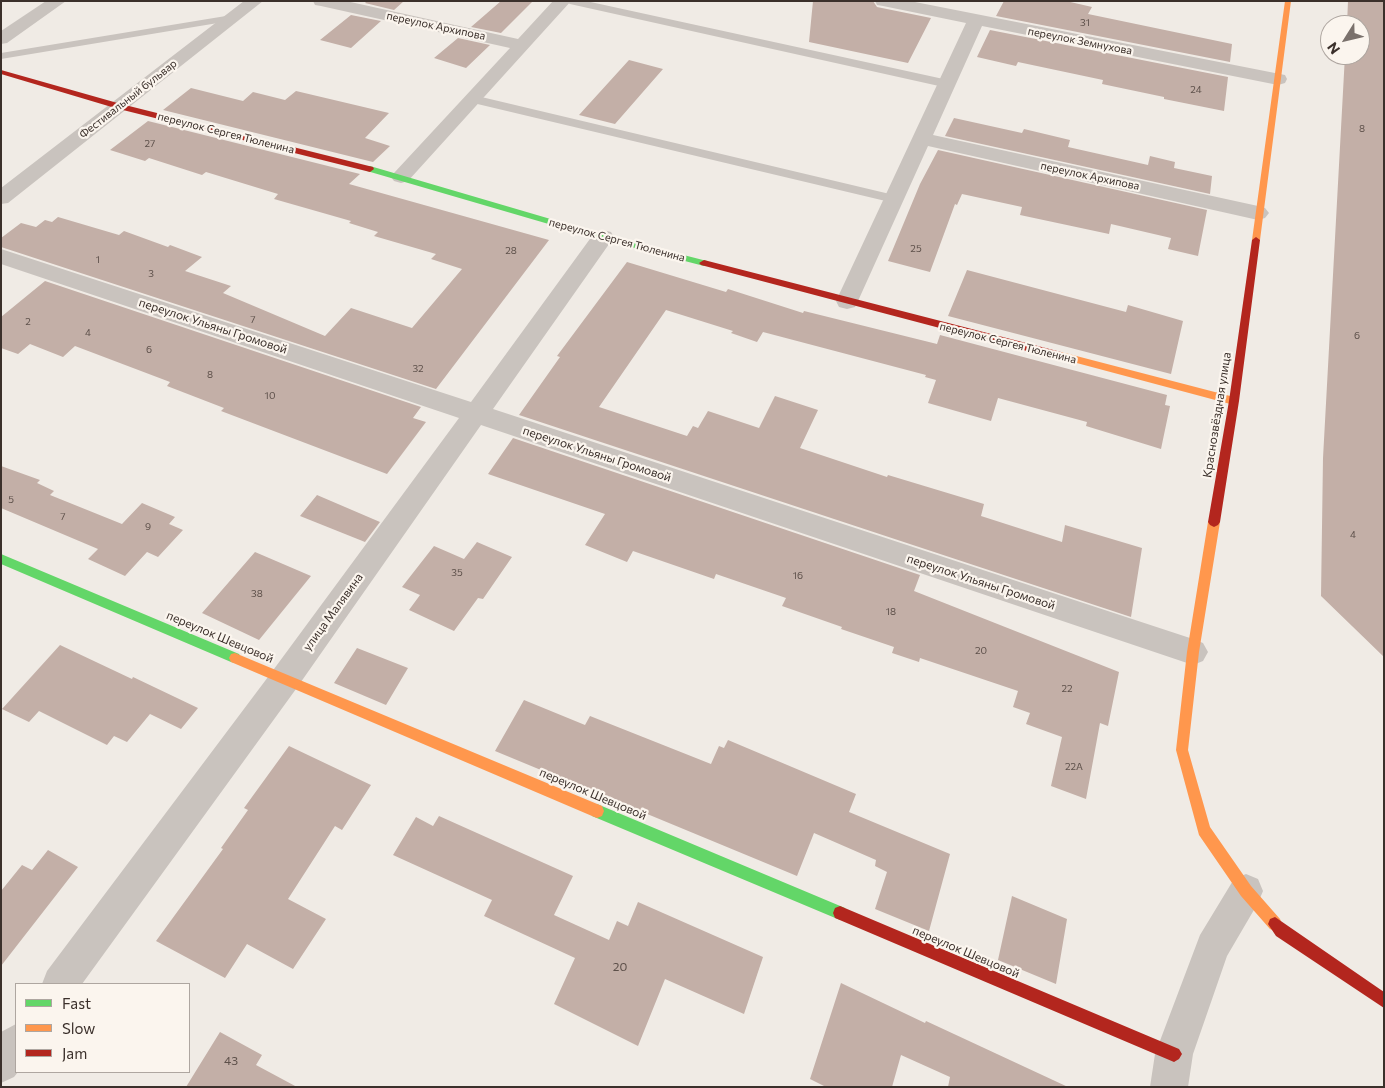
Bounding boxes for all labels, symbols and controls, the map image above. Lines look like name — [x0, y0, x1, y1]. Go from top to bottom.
street label: переулок Архипова — [385, 9, 487, 43]
north arrow — [1320, 15, 1370, 65]
house number: 31 — [1080, 17, 1090, 29]
street label: переулок Земнухова — [1027, 24, 1133, 58]
text: N — [1323, 39, 1343, 58]
street label: Фестивальный бульвар — [77, 57, 179, 141]
house number: 24 — [1190, 84, 1202, 96]
street label: переулок Сергея Тюленина — [156, 110, 296, 156]
house number: 8 — [1359, 123, 1365, 135]
house number: 27 — [145, 138, 155, 150]
street label: переулок Архипова — [1039, 159, 1141, 193]
street label: переулок Сергея Тюленина — [548, 215, 686, 265]
house number: 25 — [910, 243, 922, 255]
house number: 28 — [505, 245, 517, 257]
house number: 1 — [96, 254, 100, 266]
house number: 3 — [148, 268, 154, 280]
street label: переулок Ульяны Громовой — [137, 295, 289, 357]
house number: 7 — [250, 314, 256, 326]
house number: 2 — [25, 316, 31, 328]
street label: переулок Сергея Тюленина — [938, 320, 1078, 366]
house number: 4 — [85, 327, 91, 339]
house number: 6 — [1354, 330, 1360, 342]
house number: 6 — [146, 344, 152, 356]
street label: Краснозвёздная улица — [1200, 351, 1234, 479]
house number: 32 — [412, 363, 424, 375]
house number: 8 — [207, 369, 213, 381]
house number: 10 — [265, 390, 275, 402]
street label: переулок Ульяны Громовой — [521, 423, 673, 485]
house number: 5 — [8, 494, 14, 506]
house number: 7 — [60, 511, 66, 523]
house number: 9 — [145, 521, 151, 533]
house number: 4 — [1350, 529, 1356, 541]
street label: переулок Ульяны Громовой — [905, 551, 1057, 613]
house number: 35 — [451, 567, 463, 579]
street label: улица Малявина — [300, 570, 366, 654]
house number: 16 — [793, 570, 803, 582]
house number: 38 — [251, 588, 263, 600]
house number: 18 — [886, 606, 896, 618]
street label: переулок Шевцовой — [164, 608, 276, 666]
house number: 20 — [975, 645, 987, 657]
house number: 22 — [1061, 683, 1073, 695]
house number: 22А — [1065, 761, 1083, 773]
street label: переулок Шевцовой — [537, 765, 649, 823]
street label: переулок Шевцовой — [910, 923, 1022, 981]
house number: 20 — [613, 960, 627, 974]
legend — [15, 983, 190, 1073]
text: Fast — [62, 994, 91, 1012]
text: Slow — [62, 1019, 95, 1037]
text: Jam — [62, 1044, 87, 1062]
house number: 43 — [224, 1054, 238, 1068]

